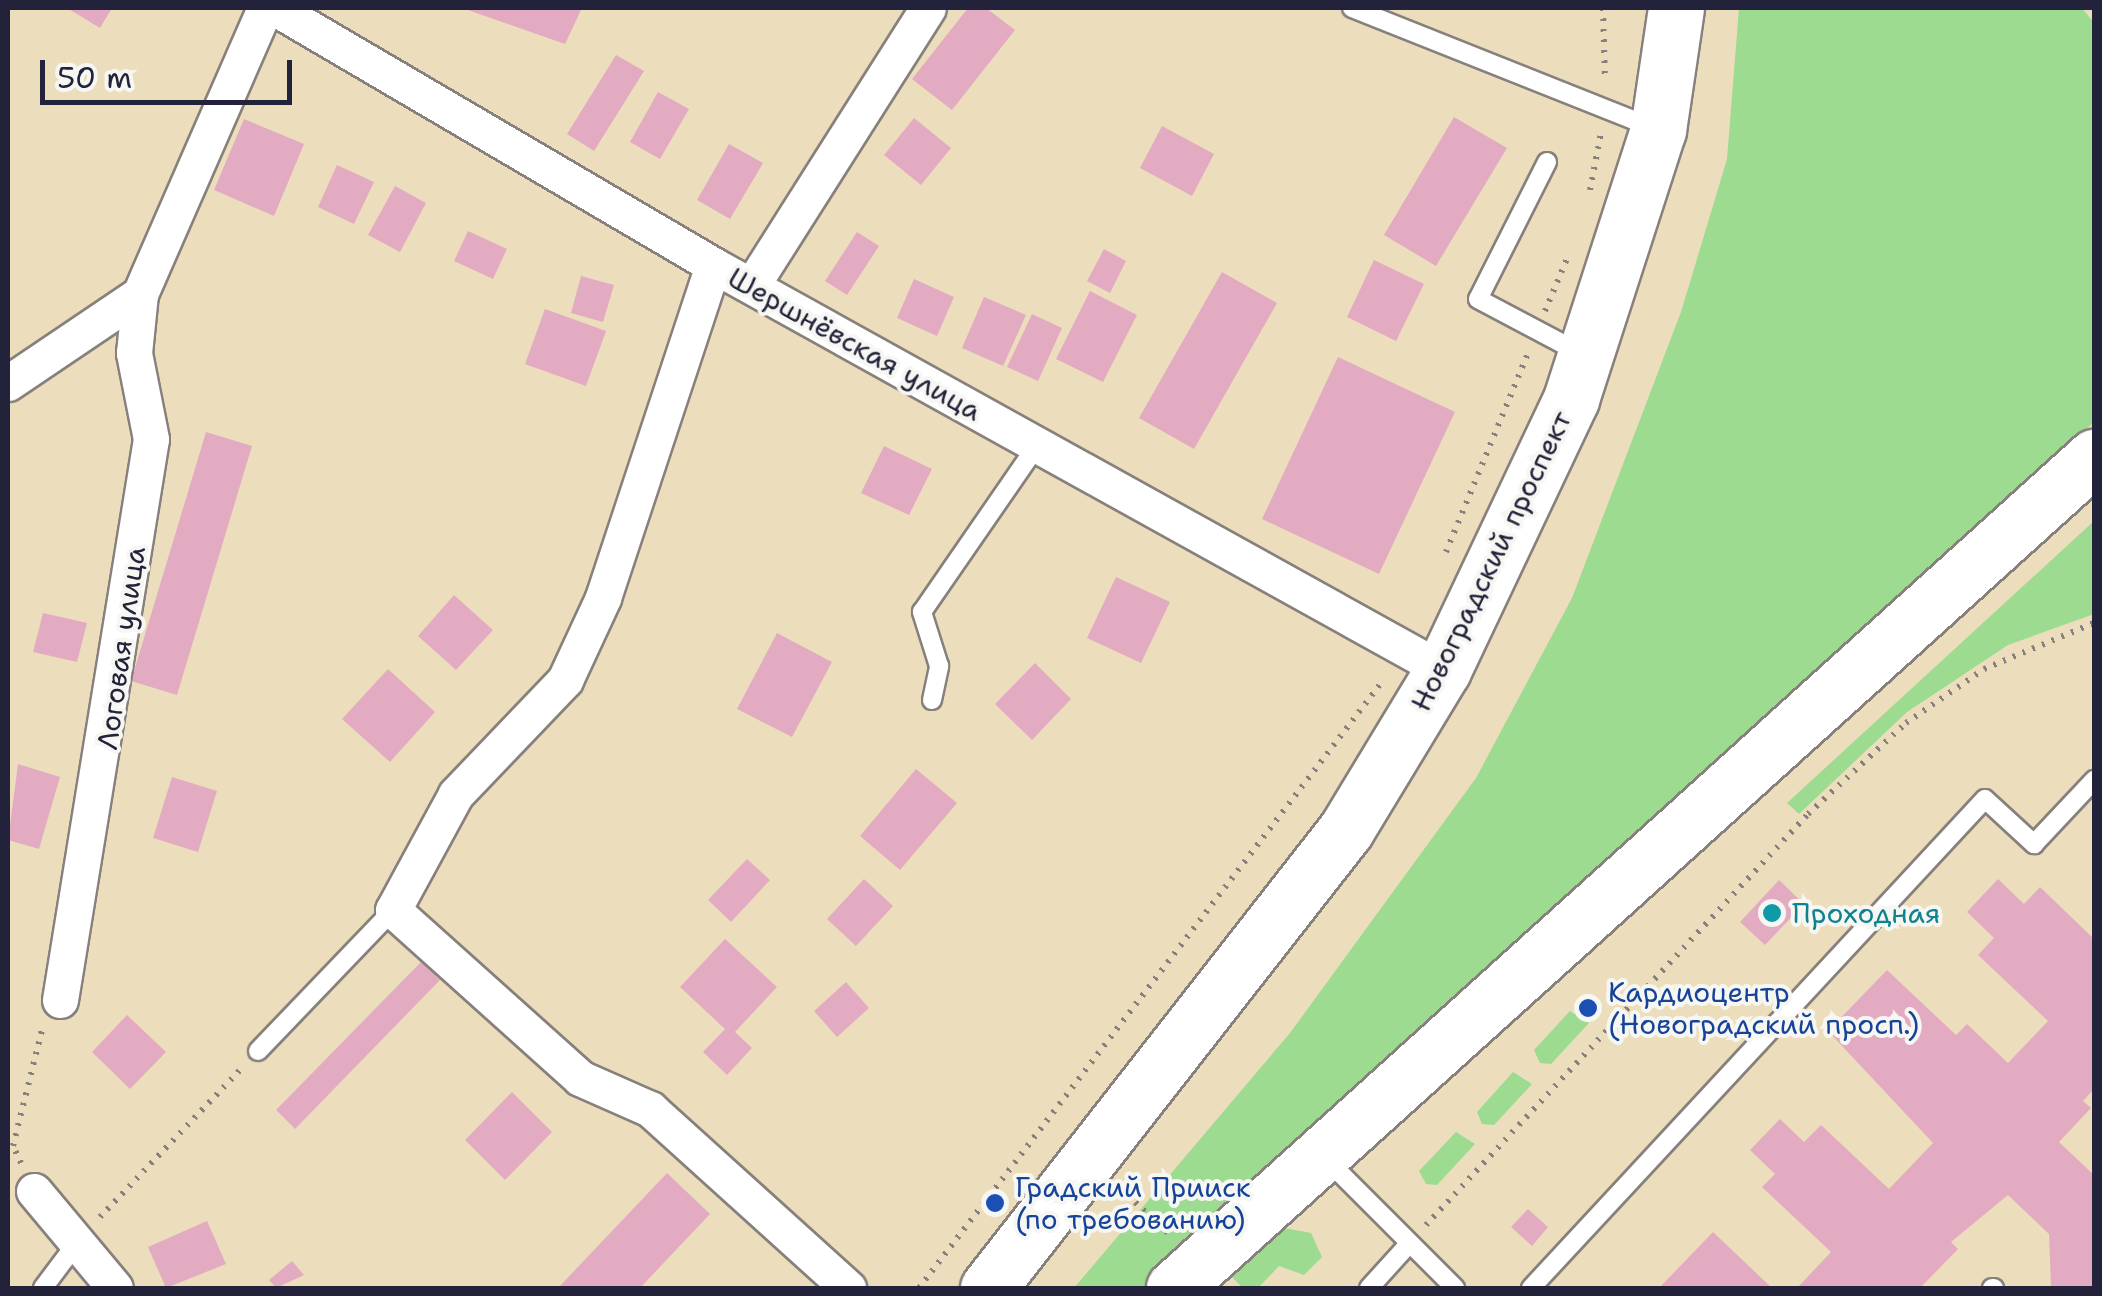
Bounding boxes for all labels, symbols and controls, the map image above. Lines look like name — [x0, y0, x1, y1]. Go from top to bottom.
scale bar — [45, 40, 298, 102]
text: 50 m — [57, 57, 132, 98]
street label: Шершнёвская улица — [722, 260, 988, 428]
street label: Новоградский проспект — [1404, 406, 1578, 716]
street label: Логовая улица — [90, 544, 152, 752]
place label: Проходная — [1792, 896, 1940, 930]
marker: Проходная — [1761, 902, 1783, 924]
place label: Кардиоцентр (Новоградский просп.) — [1608, 975, 1919, 1041]
marker: Кардиоцентр (Новоградский просп.) — [1577, 997, 1599, 1019]
place label: Градский Прииск (по требованию) — [1015, 1170, 1251, 1236]
marker: Градский Прииск (по требованию) — [984, 1192, 1006, 1214]

